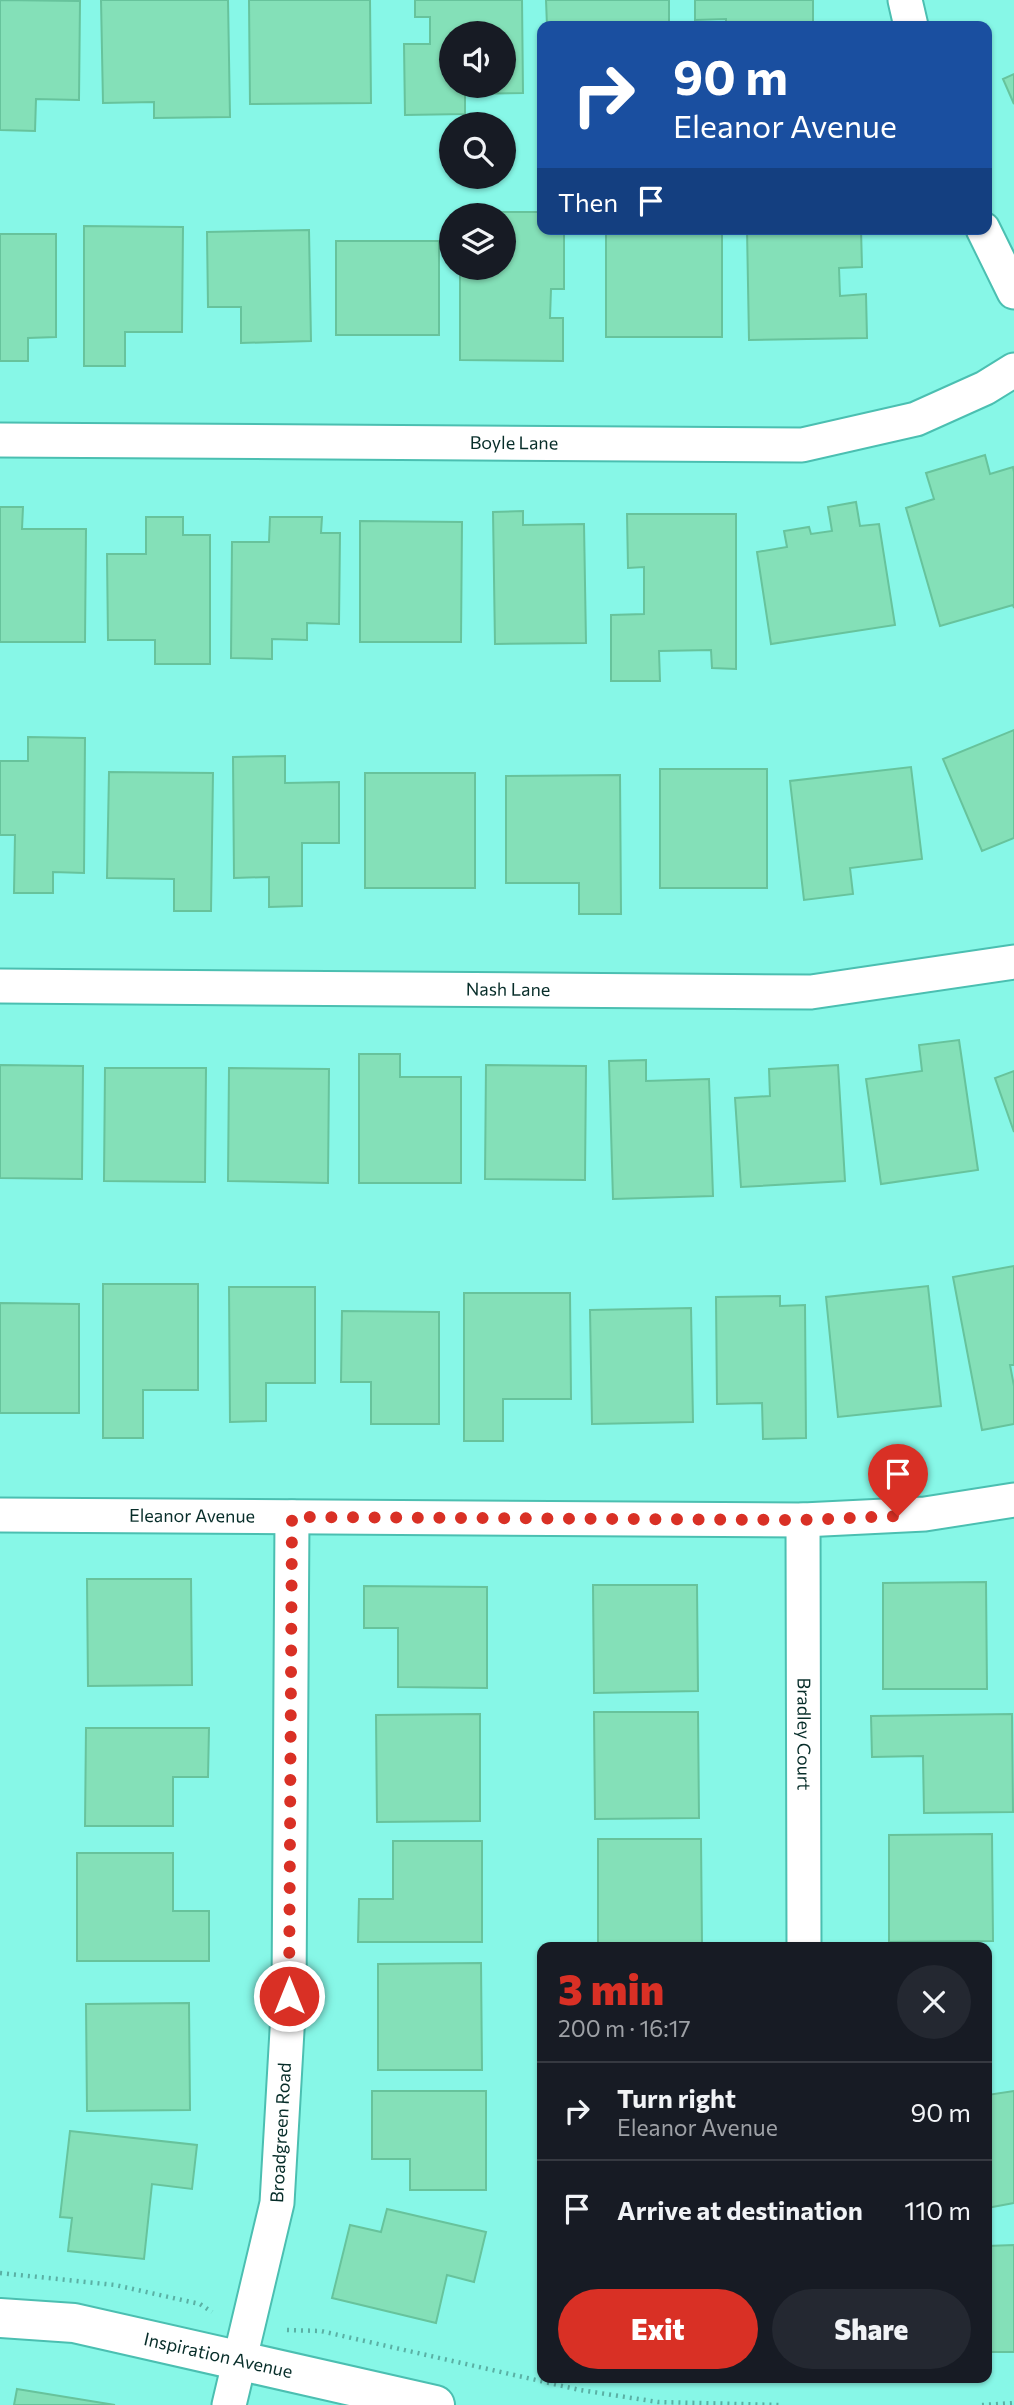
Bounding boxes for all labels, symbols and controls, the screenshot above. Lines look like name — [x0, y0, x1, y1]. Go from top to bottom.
map controls — [439, 21, 516, 280]
button: sound — [439, 21, 516, 98]
text: 90 m — [673, 45, 788, 105]
icon: right — [558, 49, 649, 140]
text: Eleanor Avenue — [673, 105, 897, 145]
button: search — [439, 112, 516, 189]
icon: arrive — [632, 182, 670, 220]
text: Then — [558, 186, 618, 217]
button: layers — [439, 203, 516, 280]
street label: Boyle Lane — [470, 431, 558, 453]
street label: Nash Lane — [466, 977, 550, 1000]
pin — [868, 1444, 928, 1516]
icon: arrive — [879, 1455, 917, 1493]
street label: Eleanor Avenue — [129, 1504, 255, 1527]
street label: Bradley Court — [793, 1678, 816, 1790]
position arrow — [252, 1959, 326, 2033]
text: 3 min — [558, 1962, 664, 2014]
button: close — [897, 1965, 971, 2039]
text: 200 m · 16:17 — [558, 2014, 691, 2042]
street label: Broadgreen Road — [265, 2062, 295, 2204]
text: Turn right — [617, 2082, 736, 2113]
icon: right — [558, 2092, 596, 2130]
text: 90 m — [911, 2096, 971, 2127]
text: Eleanor Avenue — [617, 2113, 778, 2141]
icon: arrive — [558, 2190, 596, 2228]
text: Arrive at destination — [617, 2194, 863, 2225]
text: 110 m — [904, 2194, 971, 2225]
button: Exit — [558, 2289, 758, 2369]
button: Share — [772, 2289, 971, 2369]
street label: Inspiration Avenue — [142, 2327, 295, 2382]

